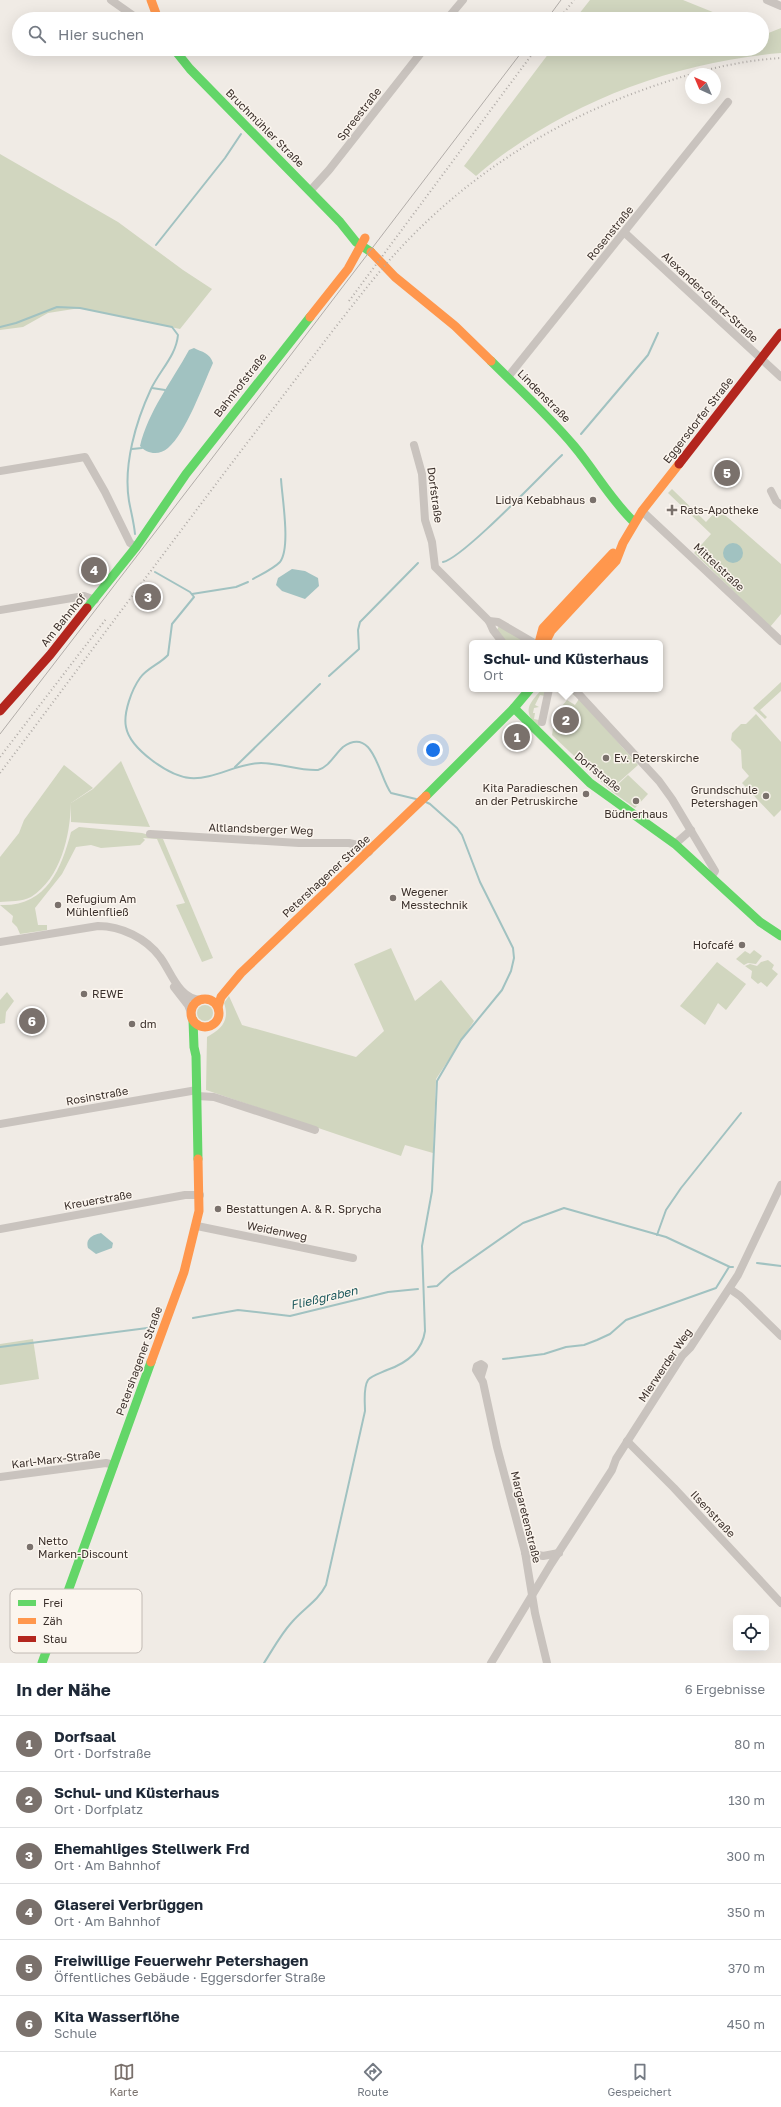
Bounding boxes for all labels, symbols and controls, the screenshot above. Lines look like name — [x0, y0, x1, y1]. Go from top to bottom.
search box — [12, 12, 769, 56]
icon: search — [26, 23, 48, 45]
text: Hier suchen — [58, 25, 144, 43]
north arrow — [685, 68, 721, 104]
street label: Spreestraße — [334, 84, 383, 143]
street label: Bruchmühler Straße — [223, 86, 307, 170]
street label: Rosenstraße — [584, 203, 636, 263]
street label: Alexander-Giertz-Straße — [660, 249, 761, 345]
street label: Bahnhofstraße — [211, 350, 269, 419]
street label: Lindenstraße — [515, 367, 573, 425]
street label: Eggersdorfer Straße — [660, 374, 735, 466]
pin: 5 — [714, 458, 740, 488]
street label: Dorfstraße — [425, 466, 446, 524]
place label: Lidya Kebabhaus — [495, 493, 585, 506]
marker: Lidya Kebabhaus — [588, 495, 598, 505]
place label: Rats-Apotheke — [680, 503, 759, 516]
marker: Rats-Apotheke — [667, 505, 677, 515]
street label: Mittelstraße — [691, 540, 747, 593]
pin: 4 — [81, 555, 107, 585]
pin: 3 — [135, 582, 161, 612]
street label: Am Bahnhof — [37, 591, 88, 649]
popup — [469, 640, 663, 692]
text: Schul- und Küsterhaus — [483, 649, 649, 667]
text: Ort — [483, 667, 503, 683]
pin: 2 — [553, 705, 579, 735]
pin: 1 — [504, 722, 530, 752]
your location — [423, 740, 443, 760]
street label: Dorfstraße — [572, 749, 624, 794]
place label: Ev. Peterskirche — [614, 751, 699, 764]
marker: Ev. Peterskirche — [601, 753, 611, 763]
place label: Kita Paradieschen an der Petruskirche — [475, 781, 578, 807]
place label: Grundschule Petershagen — [691, 783, 758, 809]
marker: Kita Paradieschen an der Petruskirche — [581, 789, 591, 799]
marker: Grundschule Petershagen — [761, 791, 771, 801]
marker: Büdnerhaus — [631, 796, 641, 806]
place label: Büdnerhaus — [604, 807, 668, 820]
street label: Altlandsberger Weg — [208, 820, 314, 837]
street label: Petershagener Straße — [279, 832, 372, 920]
place label: Wegener Messtechnik — [401, 885, 468, 911]
place label: Refugium Am Mühlenfließ — [66, 892, 136, 918]
marker: Wegener Messtechnik — [388, 893, 398, 903]
marker: Refugium Am Mühlenfließ — [53, 900, 63, 910]
place label: Hofcafé — [693, 938, 734, 951]
marker: Hofcafé — [737, 940, 747, 950]
place label: REWE — [92, 987, 124, 1000]
marker: REWE — [79, 989, 89, 999]
pin: 6 — [19, 1006, 45, 1036]
place label: dm — [140, 1017, 157, 1030]
marker: dm — [127, 1019, 137, 1029]
street label: Rosinstraße — [65, 1084, 129, 1107]
street label: Kreuerstraße — [63, 1187, 133, 1212]
place label: Bestattungen A. & R. Sprycha — [226, 1202, 381, 1215]
marker: Bestattungen A. & R. Sprycha — [213, 1204, 223, 1214]
street label: Weidenweg — [246, 1218, 308, 1243]
water label: Fließgraben — [289, 1282, 360, 1313]
street label: Petershagener Straße — [113, 1305, 164, 1417]
street label: Mierwerder Weg — [635, 1325, 694, 1404]
street label: Karl-Marx-Straße — [11, 1447, 101, 1470]
street label: Margaretenstraße — [509, 1470, 544, 1564]
street label: Ilsenstraße — [688, 1488, 738, 1540]
place label: Netto Marken-Discount — [38, 1534, 128, 1560]
marker: Netto Marken-Discount — [25, 1542, 35, 1552]
legend — [10, 1589, 142, 1653]
text: Frei — [43, 1596, 63, 1609]
text: Zäh — [43, 1614, 63, 1627]
map controls — [733, 1615, 769, 1651]
button: locate — [733, 1615, 769, 1651]
text: Stau — [43, 1632, 67, 1645]
text: In der Nähe — [16, 1679, 111, 1700]
text: 6 Ergebnisse — [685, 1681, 765, 1697]
text: Dorfsaal — [54, 1727, 116, 1745]
text: 1 — [26, 1736, 32, 1752]
text: 80 m — [734, 1736, 765, 1752]
text: Ort · Dorfstraße — [54, 1745, 151, 1761]
text: Schul- und Küsterhaus — [54, 1783, 219, 1801]
text: 2 — [25, 1792, 33, 1808]
text: 130 m — [728, 1792, 765, 1808]
text: Ort · Dorfplatz — [54, 1801, 143, 1817]
text: Ehemahliges Stellwerk Frd — [54, 1839, 250, 1857]
text: 3 — [25, 1848, 33, 1864]
text: 300 m — [727, 1848, 765, 1864]
text: Ort · Am Bahnhof — [54, 1857, 160, 1873]
text: Glaserei Verbrüggen — [54, 1895, 203, 1913]
text: 4 — [25, 1904, 33, 1920]
text: 350 m — [727, 1904, 765, 1920]
text: Ort · Am Bahnhof — [54, 1913, 160, 1929]
text: Freiwillige Feuerwehr Petershagen — [54, 1951, 308, 1969]
text: 5 — [25, 1960, 33, 1976]
text: 370 m — [728, 1960, 765, 1976]
text: Öffentliches Gebäude · Eggersdorfer Straße — [54, 1969, 325, 1985]
text: Kita Wasserflöhe — [54, 2007, 180, 2025]
text: 6 — [25, 2016, 33, 2032]
text: 450 m — [727, 2016, 765, 2032]
text: Schule — [54, 2025, 97, 2041]
tab: Karte — [109, 2061, 138, 2098]
tab: Route — [357, 2061, 389, 2098]
tab: Gespeichert — [607, 2061, 672, 2098]

